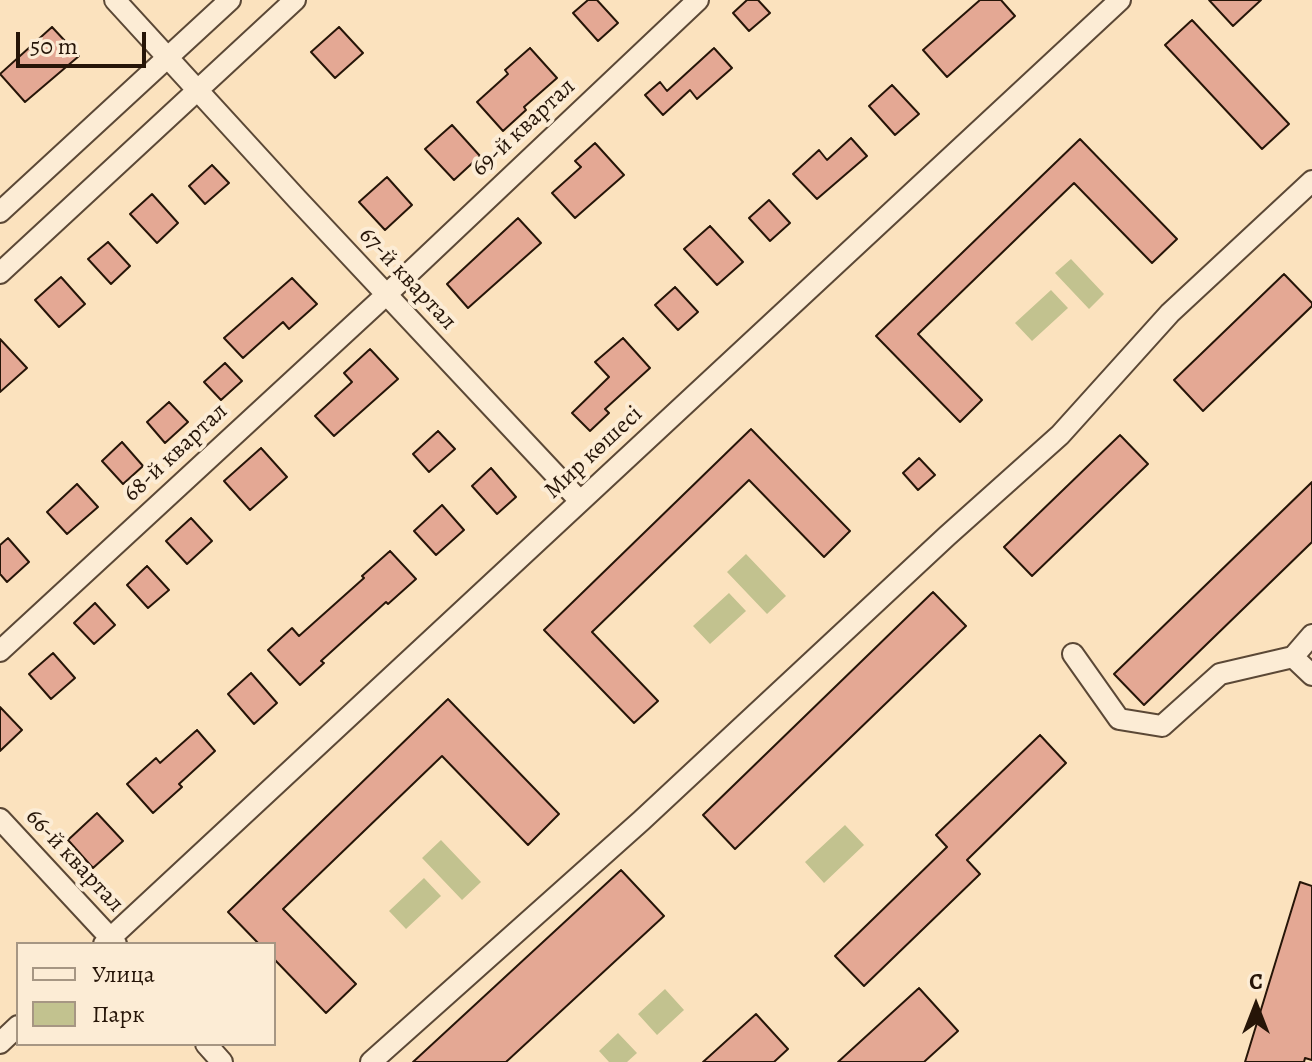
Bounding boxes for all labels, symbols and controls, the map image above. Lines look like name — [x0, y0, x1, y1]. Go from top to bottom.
scale bar — [20, 16, 150, 66]
text: 50 m — [30, 30, 78, 62]
street label: 69-й квартал — [466, 73, 582, 183]
street label: 67-й квартал — [352, 222, 462, 336]
street label: 68-й квартал — [118, 398, 234, 508]
street label: Мир көшесі — [539, 400, 649, 506]
street label: 66-й квартал — [19, 803, 129, 919]
legend — [16, 942, 276, 1046]
text: Улица — [92, 958, 155, 990]
north arrow — [1216, 966, 1296, 1046]
text: С — [1249, 967, 1263, 997]
text: Парк — [92, 998, 145, 1030]

